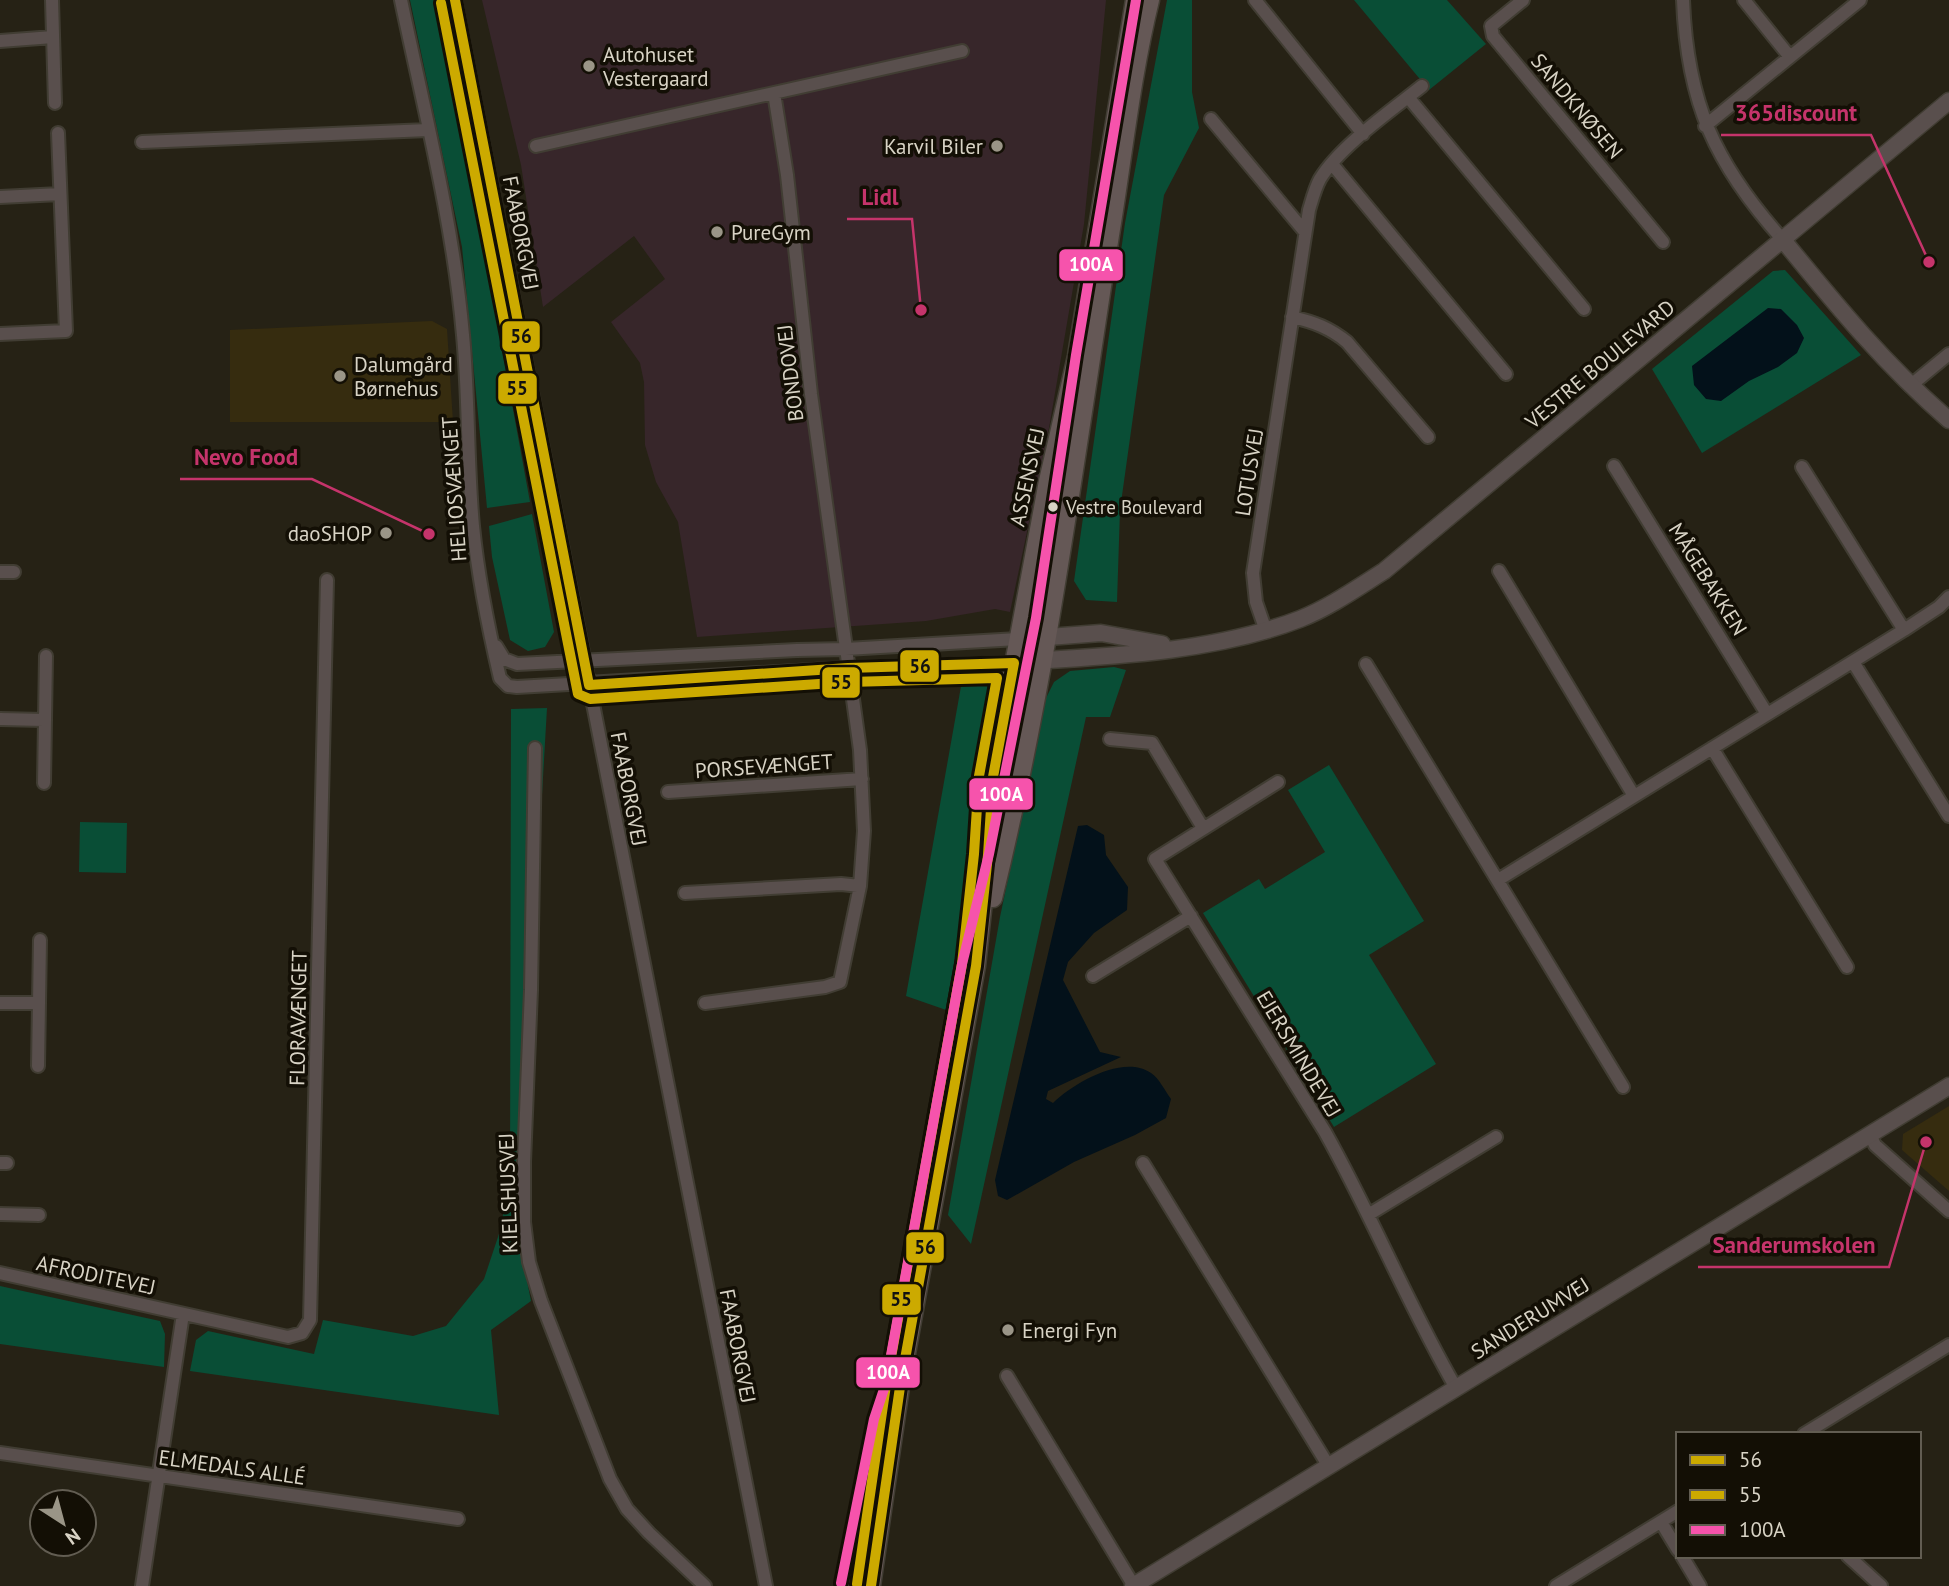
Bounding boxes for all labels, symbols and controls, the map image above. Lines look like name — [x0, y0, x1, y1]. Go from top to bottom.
place label: Autohuset Vestergaard — [602, 41, 708, 92]
street label: SANDKNØSEN — [1525, 48, 1629, 164]
marker: Autohuset Vestergaard — [581, 58, 597, 74]
callout: 365discount — [1721, 91, 1871, 135]
text: 365discount — [1735, 98, 1857, 127]
place label: Karvil Biler — [884, 133, 983, 160]
marker: Karvil Biler — [989, 138, 1005, 154]
street label: FAABORGVEJ — [497, 174, 545, 292]
callout: Lidl — [847, 175, 912, 219]
text: Lidl — [861, 182, 899, 211]
place label: PureGym — [731, 219, 811, 246]
marker: PureGym — [709, 224, 725, 240]
line badge: 100A — [1058, 248, 1124, 282]
text: 100A — [1069, 252, 1113, 276]
street label: VESTRE BOULEVARD — [1519, 293, 1680, 435]
line badge: 56 — [501, 320, 541, 353]
street label: BONDOVEJ — [771, 323, 809, 423]
text: 56 — [510, 324, 532, 348]
place label: Dalumgård Børnehus — [354, 351, 453, 402]
marker: Dalumgård Børnehus — [332, 368, 348, 384]
line badge: 55 — [497, 372, 538, 405]
text: 55 — [506, 376, 528, 400]
street label: HELIOSVÆNGET — [435, 415, 473, 562]
street label: ASSENSVEJ — [1003, 425, 1051, 529]
street label: LOTUSVEJ — [1229, 426, 1269, 518]
callout: Nevo Food — [180, 435, 312, 479]
text: Nevo Food — [194, 442, 298, 471]
place label: Vestre Boulevard — [1065, 495, 1203, 519]
marker: Vestre Boulevard — [1046, 500, 1060, 514]
street label: MÅGEBAKKEN — [1663, 518, 1753, 640]
place label: daoSHOP — [288, 520, 372, 547]
marker: daoSHOP — [378, 525, 394, 541]
line badge: 56 — [899, 649, 940, 683]
text: 56 — [909, 654, 931, 678]
line badge: 55 — [821, 666, 861, 699]
text: 55 — [830, 670, 852, 694]
street label: FAABORGVEJ — [605, 730, 653, 848]
street label: PORSEVÆNGET — [694, 748, 834, 784]
line badge: 100A — [968, 777, 1034, 811]
text: 100A — [979, 782, 1023, 806]
street label: FLORAVÆNGET — [283, 950, 313, 1086]
street label: EJERSMINDEVEJ — [1250, 986, 1348, 1122]
street label: KIELSHUSVEJ — [492, 1132, 524, 1254]
callout: Sanderumskolen — [1698, 1223, 1889, 1267]
text: Sanderumskolen — [1712, 1230, 1876, 1259]
line badge: 56 — [905, 1231, 945, 1264]
text: 56 — [914, 1235, 936, 1259]
street label: AFRODITEVEJ — [34, 1249, 158, 1301]
street label: SANDERUMVEJ — [1466, 1271, 1594, 1365]
line badge: 55 — [881, 1283, 922, 1316]
street label: FAABORGVEJ — [714, 1287, 762, 1405]
text: 55 — [890, 1287, 912, 1311]
place label: Energi Fyn — [1022, 1317, 1117, 1344]
marker: Energi Fyn — [1000, 1322, 1016, 1338]
line badge: 100A — [855, 1356, 921, 1389]
text: 100A — [866, 1360, 910, 1384]
legend — [1676, 1432, 1921, 1558]
street label: ELMEDALS ALLÉ — [157, 1443, 307, 1491]
text: 56 — [1739, 1446, 1762, 1473]
text: 55 — [1739, 1481, 1762, 1508]
north arrow — [28, 1488, 98, 1558]
text: 100A — [1739, 1516, 1786, 1543]
text: N — [61, 1523, 85, 1550]

